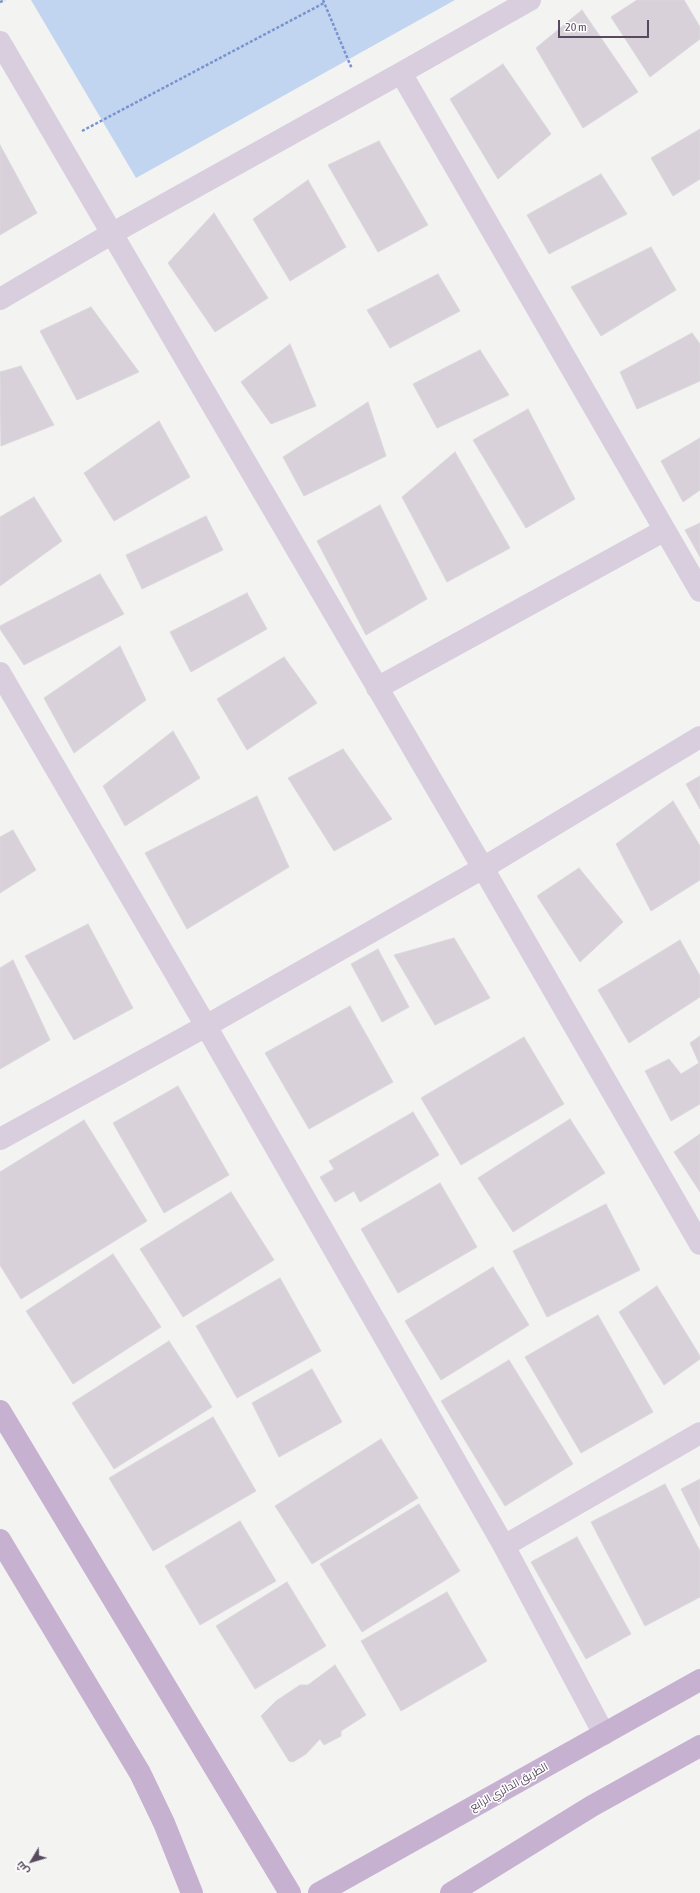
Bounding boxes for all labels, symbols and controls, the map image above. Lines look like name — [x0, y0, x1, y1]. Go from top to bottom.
scale bar — [560, 12, 651, 38]
text: 20 m — [565, 20, 587, 34]
street label: الطريق الدائري الرابع — [468, 1760, 550, 1814]
north arrow — [12, 1841, 52, 1881]
text: ش — [13, 1859, 32, 1878]

